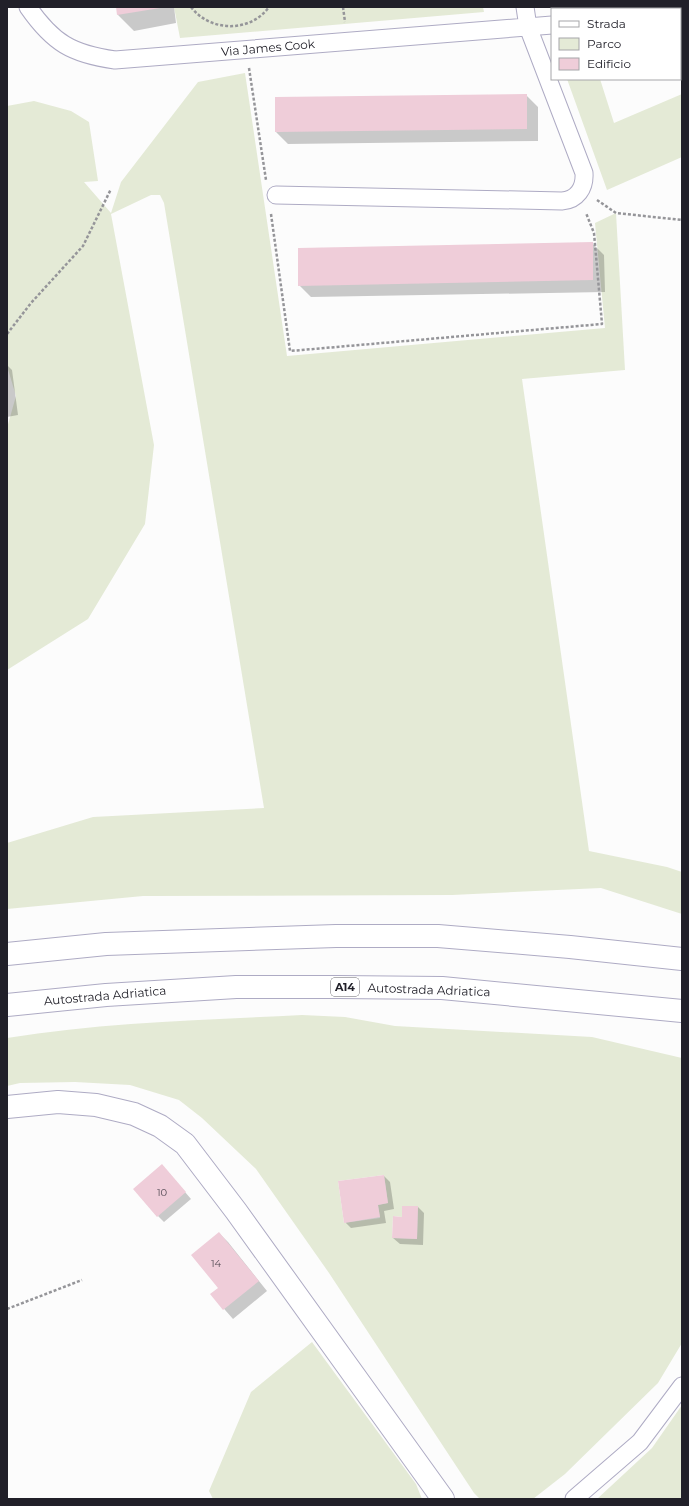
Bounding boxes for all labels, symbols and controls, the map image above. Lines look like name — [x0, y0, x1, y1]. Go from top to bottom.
legend — [551, 8, 681, 80]
text: Strada — [587, 16, 626, 31]
street label: Via James Cook — [220, 36, 316, 59]
text: Parco — [587, 36, 621, 51]
text: Edificio — [587, 56, 631, 71]
road number: A14 — [331, 978, 359, 996]
street label: Autostrada Adriatica — [367, 980, 491, 999]
street label: Autostrada Adriatica — [43, 983, 167, 1008]
house number: 10 — [157, 1186, 167, 1199]
house number: 14 — [211, 1257, 221, 1270]

